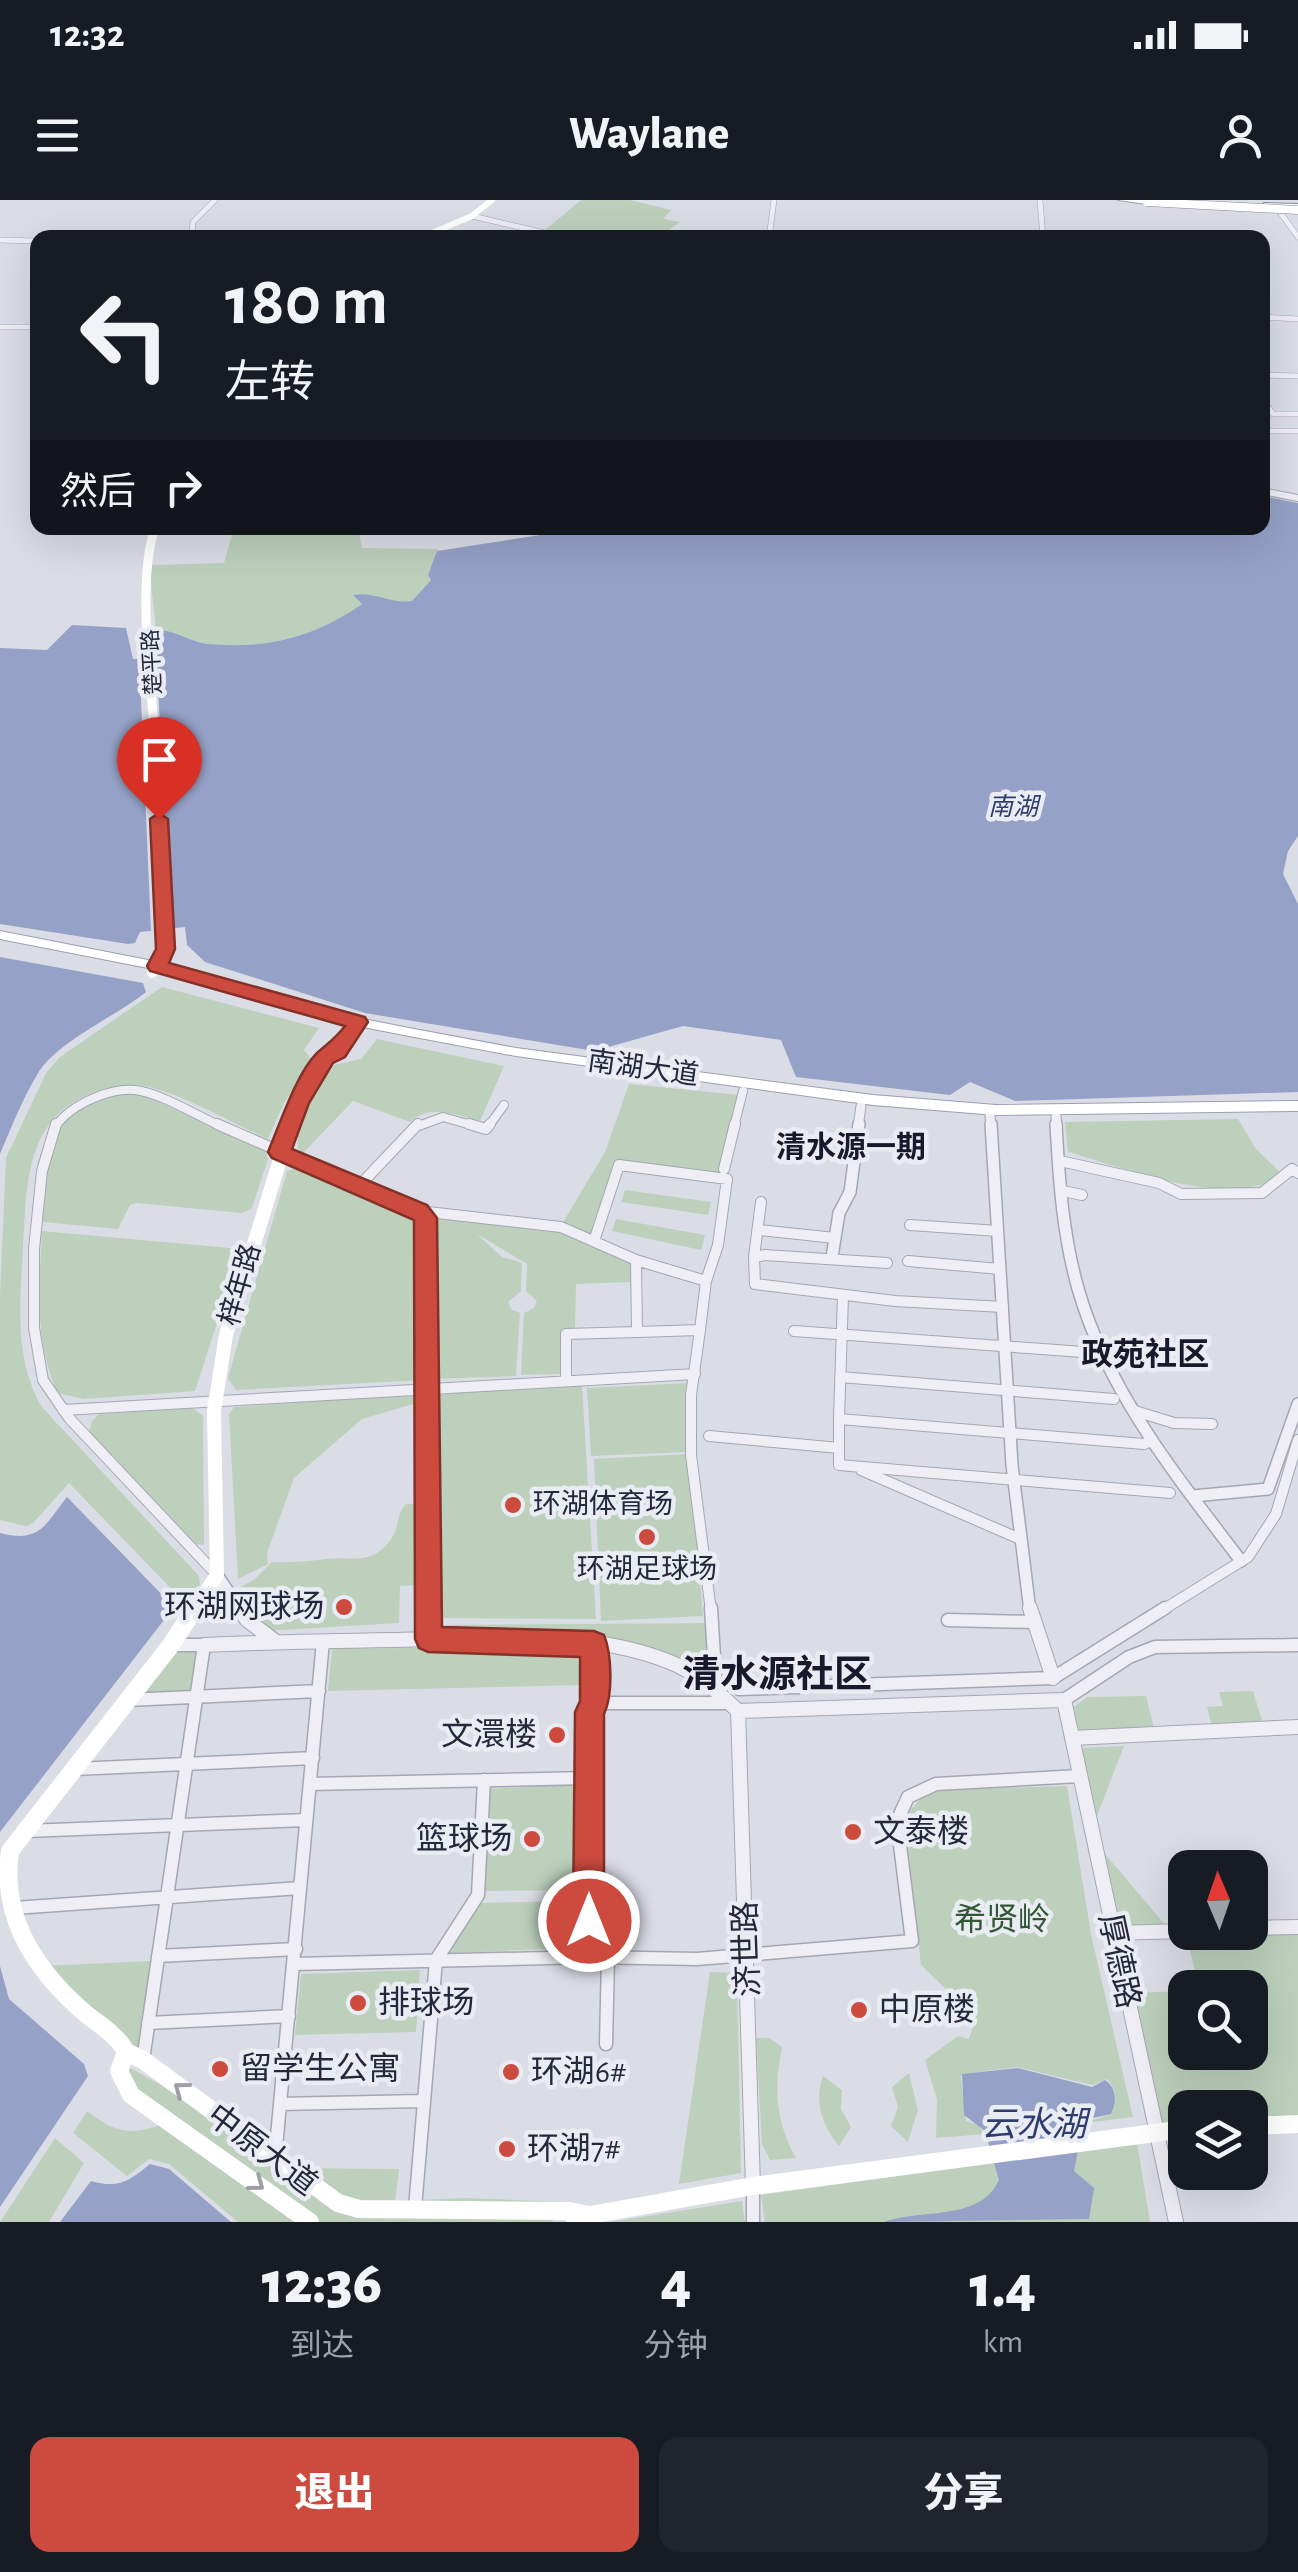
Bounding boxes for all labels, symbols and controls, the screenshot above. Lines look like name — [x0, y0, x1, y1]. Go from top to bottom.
text: 12:32 — [50, 16, 125, 54]
icon: menu — [30, 108, 85, 163]
icon: person — [1213, 108, 1268, 163]
text: Waylane — [569, 112, 729, 157]
text: 180 m — [225, 267, 388, 337]
icon: left — [60, 270, 190, 400]
text: 左转 — [225, 361, 315, 406]
icon: right — [156, 460, 211, 515]
text: 然后 — [60, 474, 136, 512]
street label: 楚平路 — [138, 628, 165, 696]
pin — [117, 717, 202, 820]
icon: arrive — [132, 732, 187, 787]
water label: 南湖 — [988, 794, 1042, 820]
street label: 南湖大道 — [586, 1045, 701, 1091]
district label: 清水源一期 — [776, 1131, 926, 1163]
street label: 梓年路 — [214, 1240, 266, 1329]
district label: 政苑社区 — [1081, 1337, 1209, 1371]
place label: 环湖体育场 — [533, 1489, 673, 1519]
marker: 环湖体育场 — [502, 1494, 524, 1516]
marker: 环湖足球场 — [636, 1526, 658, 1548]
place label: 环湖足球场 — [577, 1554, 717, 1584]
place label: 环湖网球场 — [164, 1590, 324, 1623]
marker: 环湖网球场 — [333, 1596, 355, 1618]
district label: 清水源社区 — [682, 1654, 872, 1695]
place label: 文澴楼 — [441, 1717, 537, 1751]
marker: 文澴楼 — [546, 1724, 568, 1746]
place label: 文泰楼 — [873, 1814, 969, 1848]
marker: 文泰楼 — [842, 1821, 864, 1843]
place label: 篮球场 — [416, 1822, 512, 1855]
marker: 篮球场 — [521, 1828, 543, 1850]
north arrow — [1168, 1850, 1268, 1950]
map controls — [1168, 1850, 1268, 2190]
position arrow — [537, 1869, 641, 1973]
street label: 济世路 — [727, 1900, 765, 1998]
park label: 希贤岭 — [954, 1903, 1050, 1936]
street label: 厚德路 — [1093, 1910, 1147, 2011]
button: search — [1168, 1970, 1268, 2070]
place label: 排球场 — [378, 1986, 474, 2019]
marker: 排球场 — [347, 1992, 369, 2014]
place label: 中原楼 — [879, 1992, 975, 2026]
marker: 中原楼 — [848, 1999, 870, 2021]
place label: 留学生公寓 — [240, 2051, 400, 2085]
place label: 环湖6# — [531, 2055, 627, 2088]
marker: 留学生公寓 — [209, 2058, 231, 2080]
marker: 环湖6# — [500, 2061, 522, 2083]
one-way arrow — [174, 2084, 192, 2101]
button: layers — [1168, 2090, 1268, 2190]
street label: 中原大道 — [201, 2097, 324, 2201]
water label: 云水湖 — [981, 2106, 1091, 2143]
place label: 环湖7# — [527, 2132, 621, 2165]
marker: 环湖7# — [496, 2138, 518, 2160]
one-way arrow — [246, 2173, 264, 2190]
text: 12:36 — [262, 2254, 382, 2314]
text: 4 — [660, 2254, 691, 2314]
text: 1.4 — [970, 2258, 1036, 2318]
text: km — [983, 2326, 1023, 2358]
text: 到达 — [290, 2330, 354, 2362]
text: 分钟 — [644, 2330, 708, 2362]
button: 退出 — [30, 2437, 639, 2552]
button: 分享 — [659, 2437, 1268, 2552]

